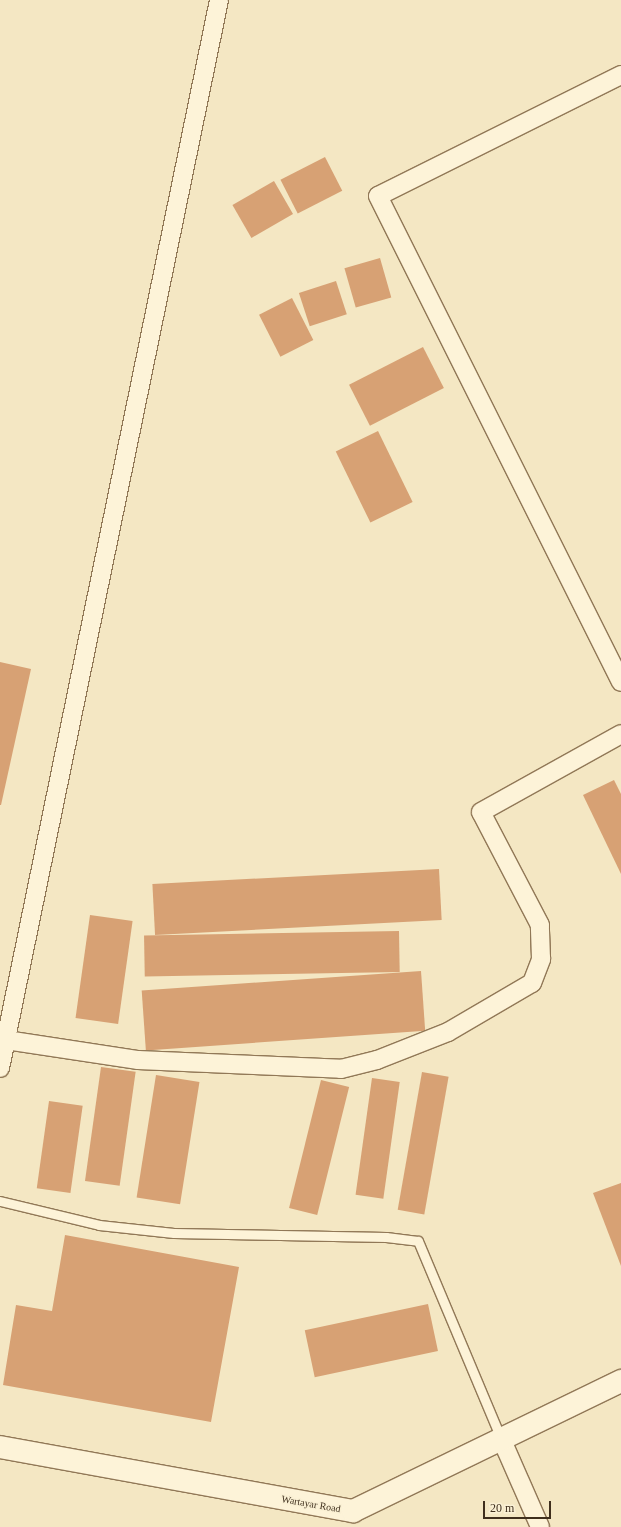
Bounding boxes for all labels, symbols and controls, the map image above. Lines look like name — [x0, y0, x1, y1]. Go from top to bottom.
street label: Wartayar Road — [280, 1493, 342, 1515]
scale bar — [485, 1493, 553, 1519]
text: 20 m — [490, 1501, 514, 1515]

